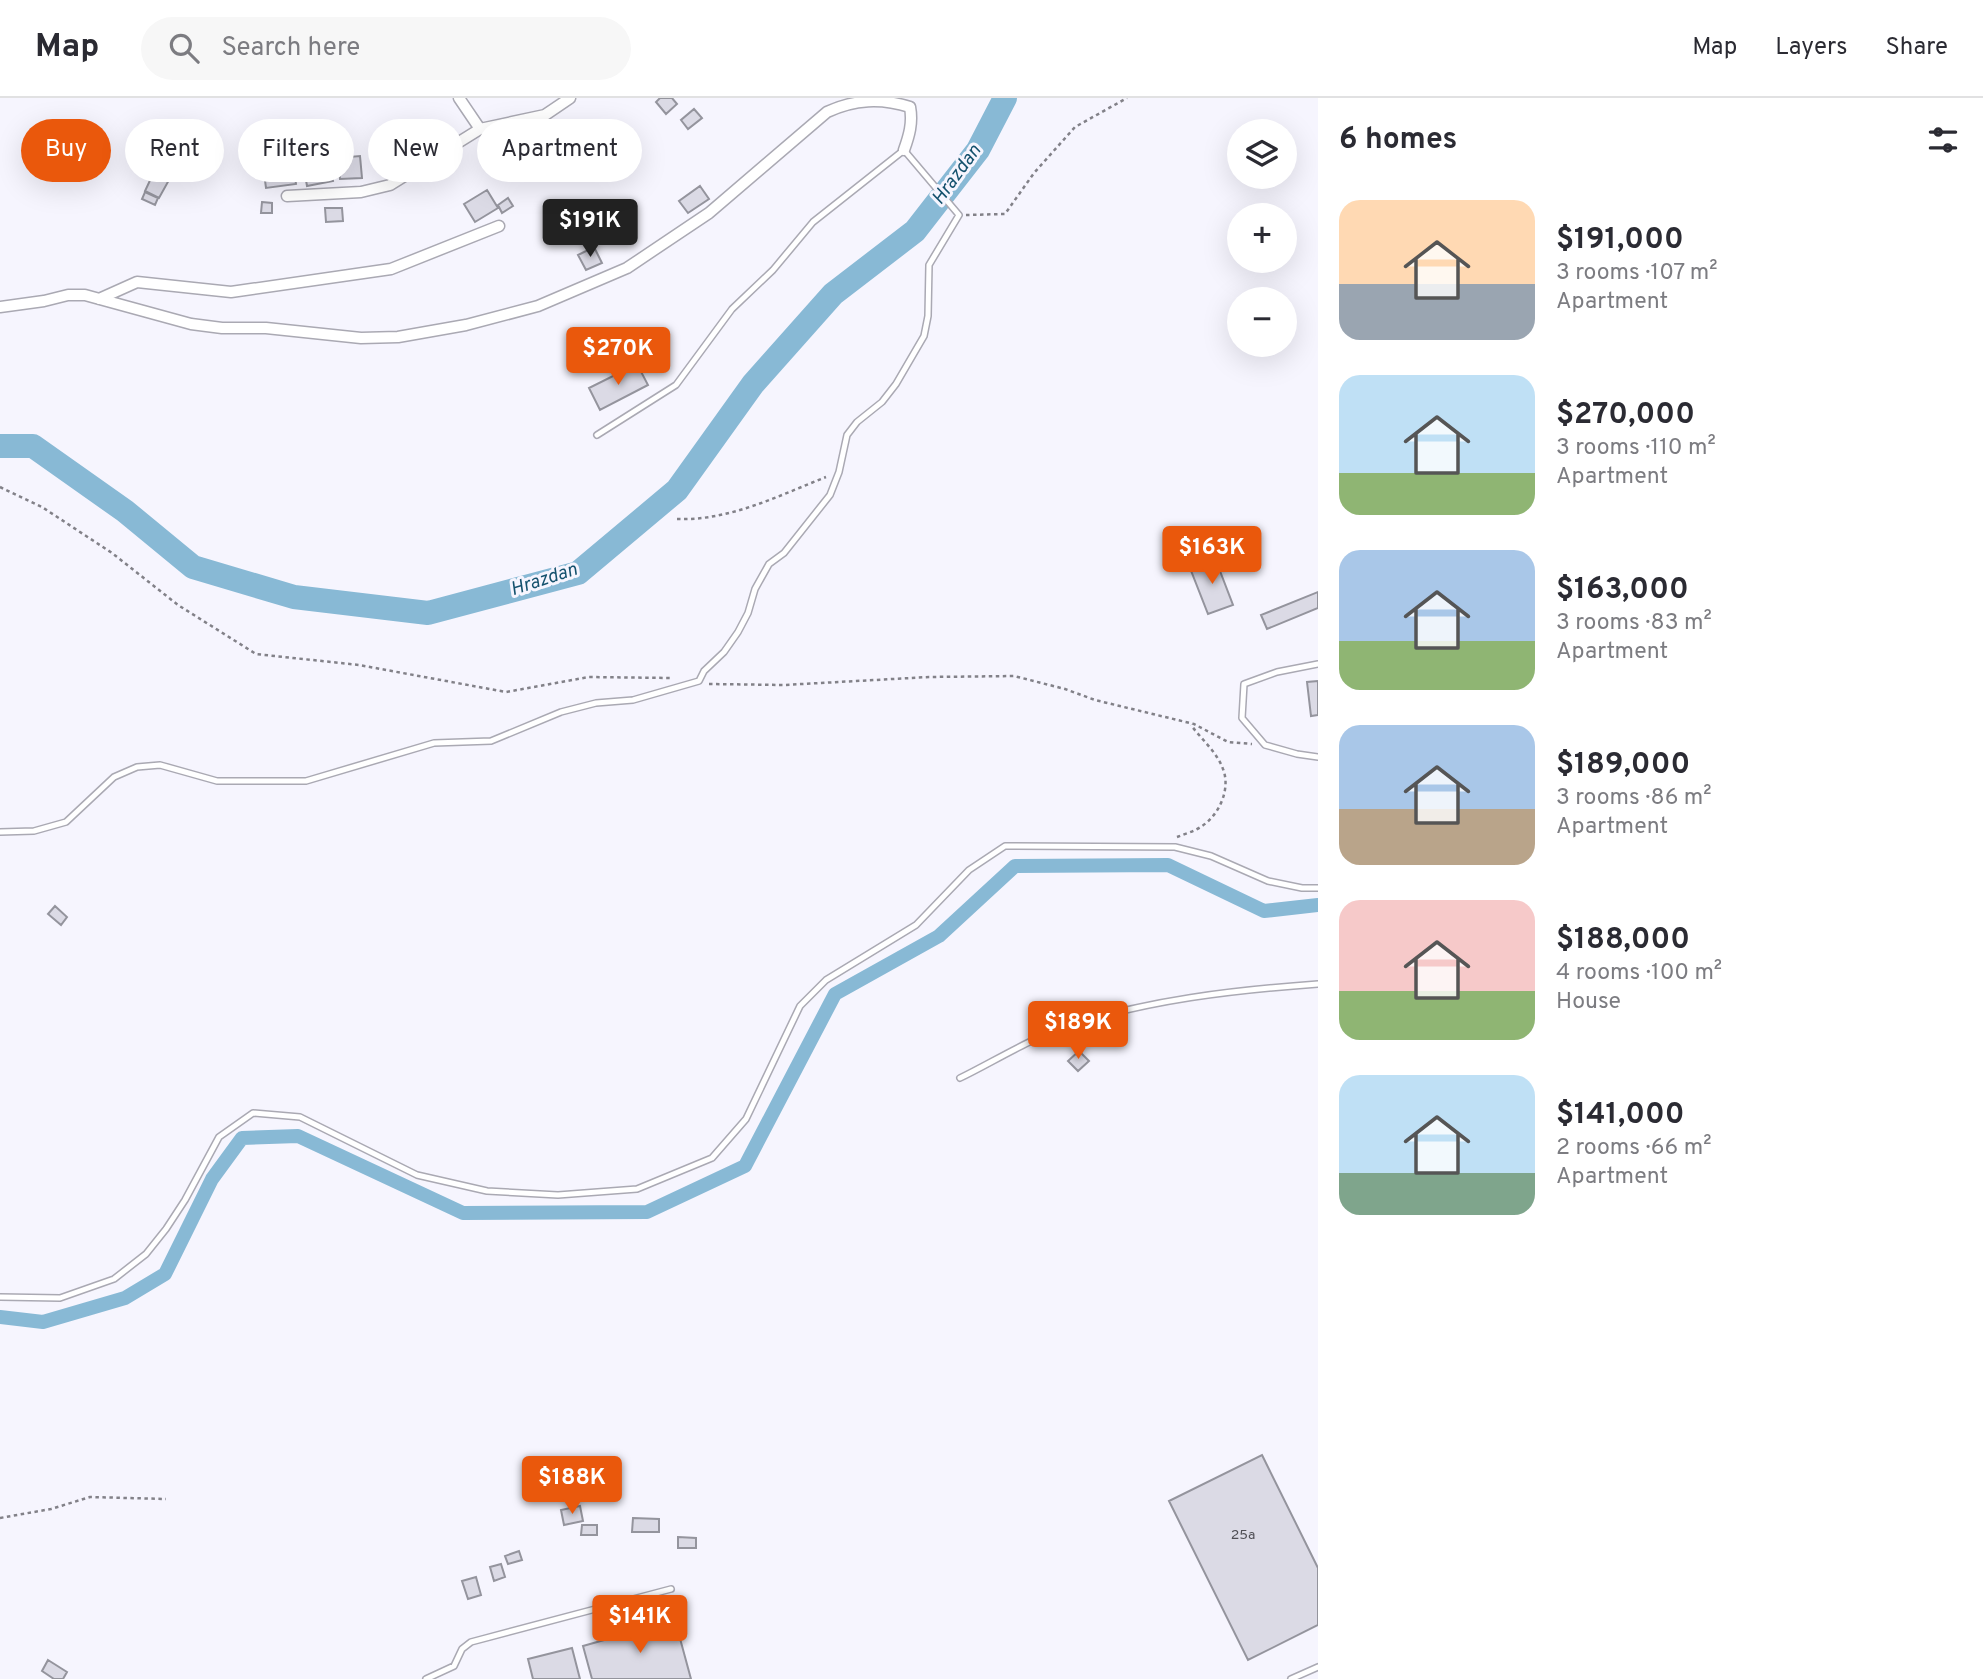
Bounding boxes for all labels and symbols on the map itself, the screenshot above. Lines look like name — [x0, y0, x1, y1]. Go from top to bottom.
water label: Hrazdan — [927, 140, 987, 210]
pin: $191K — [541, 200, 639, 259]
pin: $270K — [569, 328, 667, 387]
pin: $163K — [1163, 526, 1261, 586]
water label: Hrazdan — [508, 558, 581, 602]
pin: $189K — [1029, 1002, 1127, 1061]
pin: $188K — [523, 1456, 621, 1516]
house number: 25a — [1231, 1527, 1255, 1544]
pin: $141K — [591, 1596, 689, 1655]

